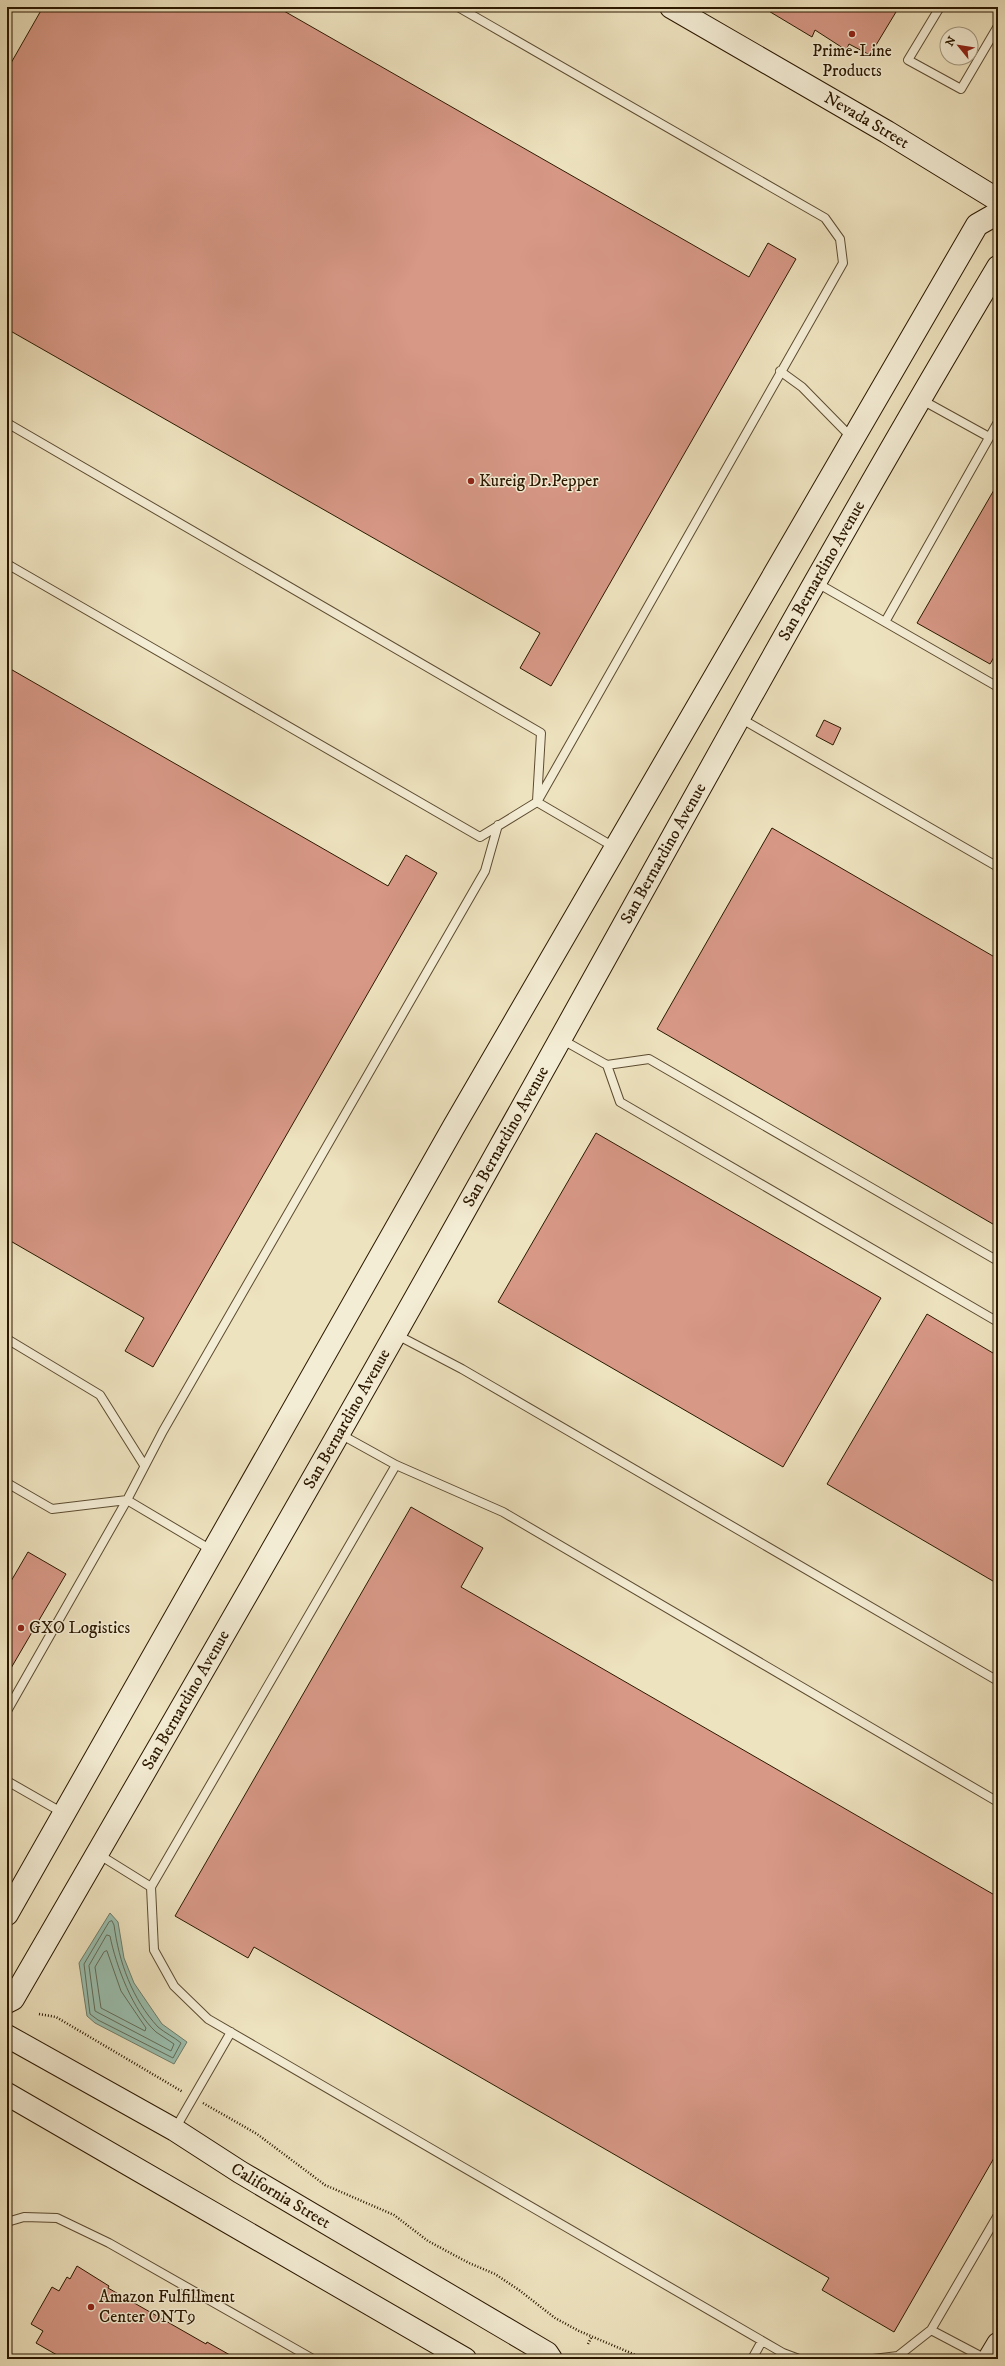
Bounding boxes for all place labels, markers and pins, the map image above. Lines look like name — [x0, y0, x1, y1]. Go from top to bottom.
marker: Prime-Line Products — [847, 29, 857, 39]
place label: Prime-Line Products — [812, 40, 892, 82]
place label: Kureig Dr.Pepper — [479, 470, 599, 492]
marker: Kureig Dr.Pepper — [466, 476, 476, 486]
place label: GXO Logistics — [29, 1617, 131, 1639]
marker: GXO Logistics — [16, 1623, 26, 1633]
place label: Amazon Fulfillment Center ONT9 — [99, 2286, 236, 2328]
marker: Amazon Fulfillment Center ONT9 — [86, 2302, 96, 2312]

